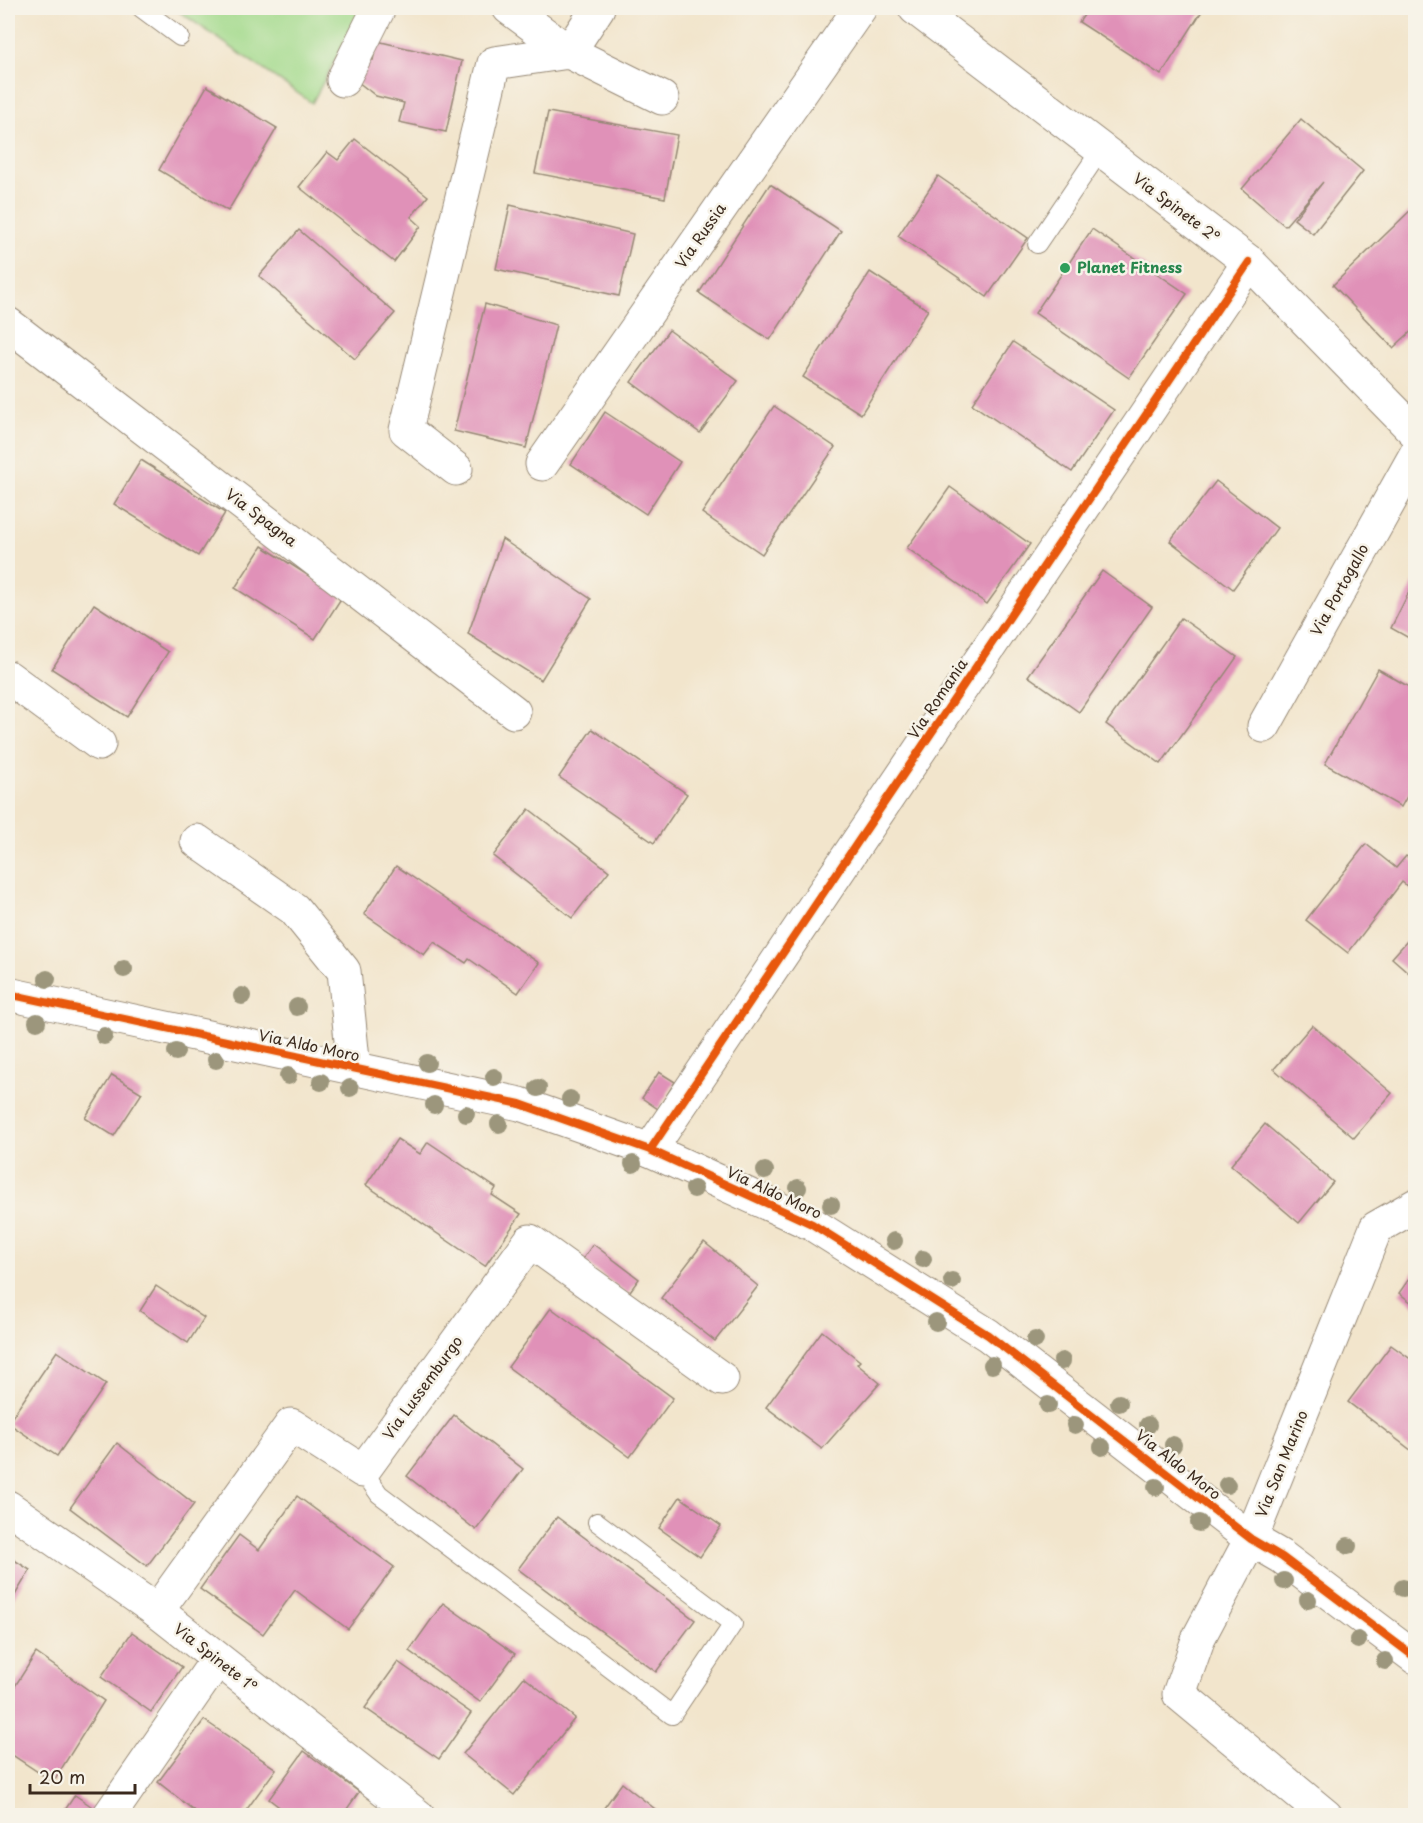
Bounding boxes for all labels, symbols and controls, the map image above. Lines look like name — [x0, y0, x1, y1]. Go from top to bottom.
street label: Via Spinete 2° — [1129, 166, 1225, 247]
street label: Via Russia — [669, 197, 731, 273]
place label: Planet Fitness — [1077, 255, 1182, 278]
marker: Planet Fitness — [1058, 261, 1072, 275]
street label: Via Spagna — [221, 482, 303, 552]
street label: Via Portogallo — [1304, 539, 1374, 640]
street label: Via Romania — [901, 653, 973, 743]
street label: Via Aldo Moro — [257, 1023, 362, 1066]
street label: Via Aldo Moro — [723, 1159, 826, 1224]
street label: Via Lussemburgo — [376, 1330, 467, 1444]
street label: Via San Marino — [1249, 1406, 1313, 1521]
street label: Via Aldo Moro — [1131, 1423, 1227, 1505]
street label: Via Spinete 1° — [169, 1617, 263, 1697]
scale bar — [30, 1757, 135, 1795]
text: 20 m — [39, 1763, 85, 1790]

